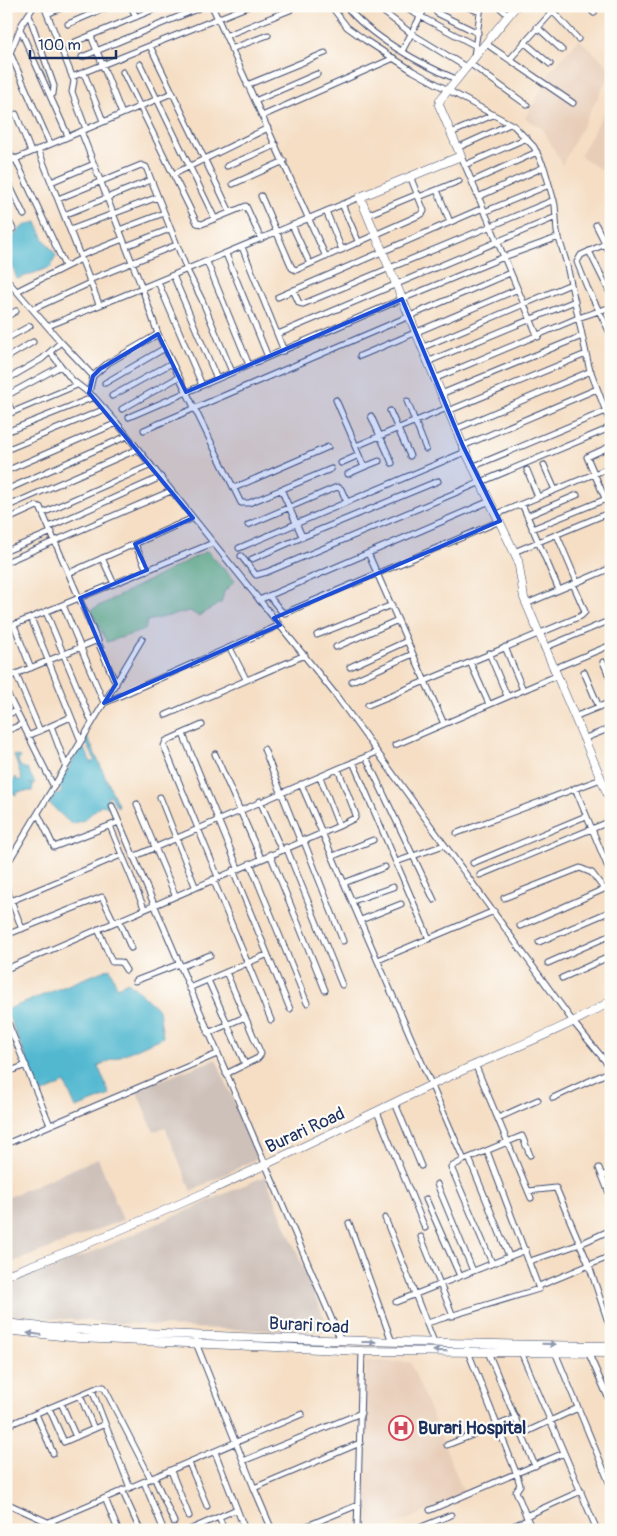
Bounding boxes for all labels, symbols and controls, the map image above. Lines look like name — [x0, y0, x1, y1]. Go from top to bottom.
scale bar — [30, 28, 116, 60]
text: 100 m — [38, 36, 81, 55]
street label: Burari Road — [262, 1102, 349, 1159]
street label: Burari road — [268, 1312, 350, 1339]
one-way arrow — [26, 1330, 42, 1338]
one-way arrow — [362, 1338, 378, 1346]
one-way arrow — [541, 1340, 557, 1348]
one-way arrow — [431, 1347, 447, 1355]
hospital icon: Burari Hospital — [388, 1415, 414, 1441]
place label: Burari Hospital — [418, 1417, 526, 1440]

